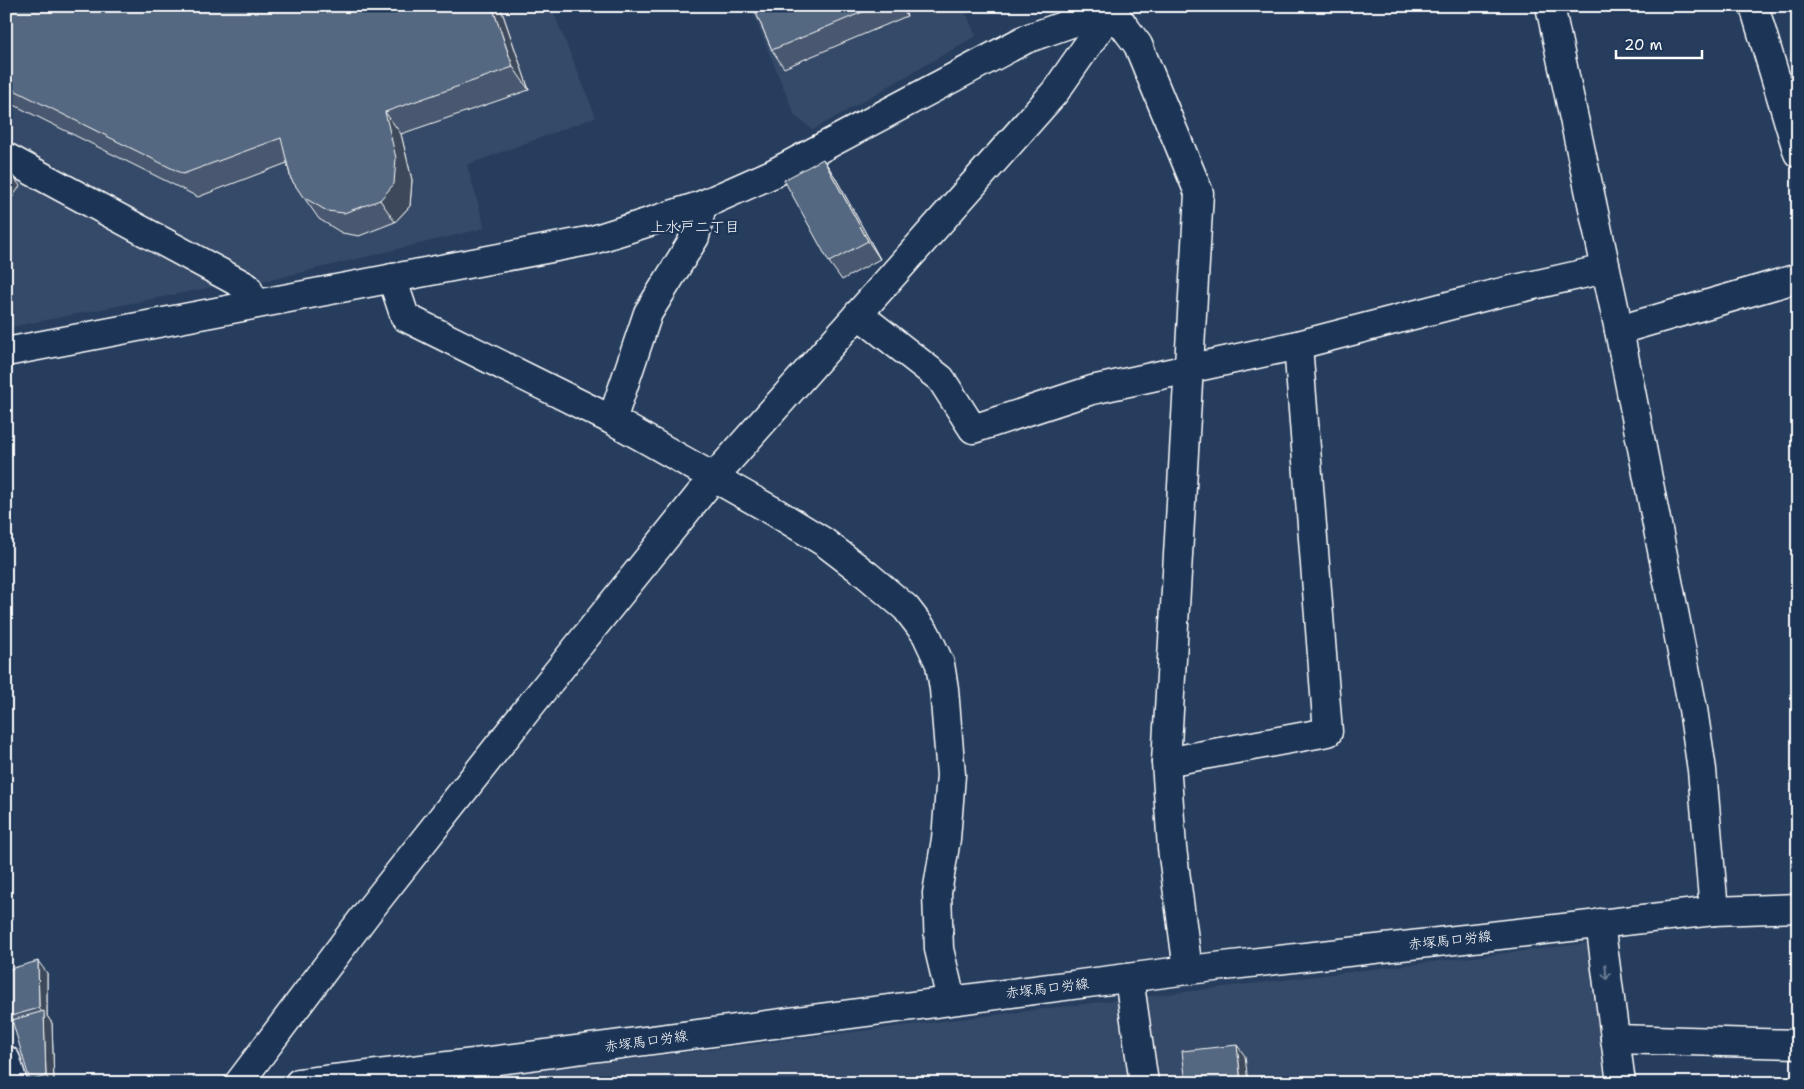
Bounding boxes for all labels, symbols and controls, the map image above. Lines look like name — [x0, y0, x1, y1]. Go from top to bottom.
scale bar — [1616, 28, 1703, 60]
text: 20 m — [1624, 35, 1663, 55]
district label: 上水戸二丁目 — [650, 217, 740, 237]
street label: 赤塚馬口労線 — [1407, 927, 1493, 953]
one-way arrow — [1602, 963, 1612, 979]
street label: 赤塚馬口労線 — [1004, 974, 1090, 1002]
street label: 赤塚馬口労線 — [603, 1026, 689, 1056]

